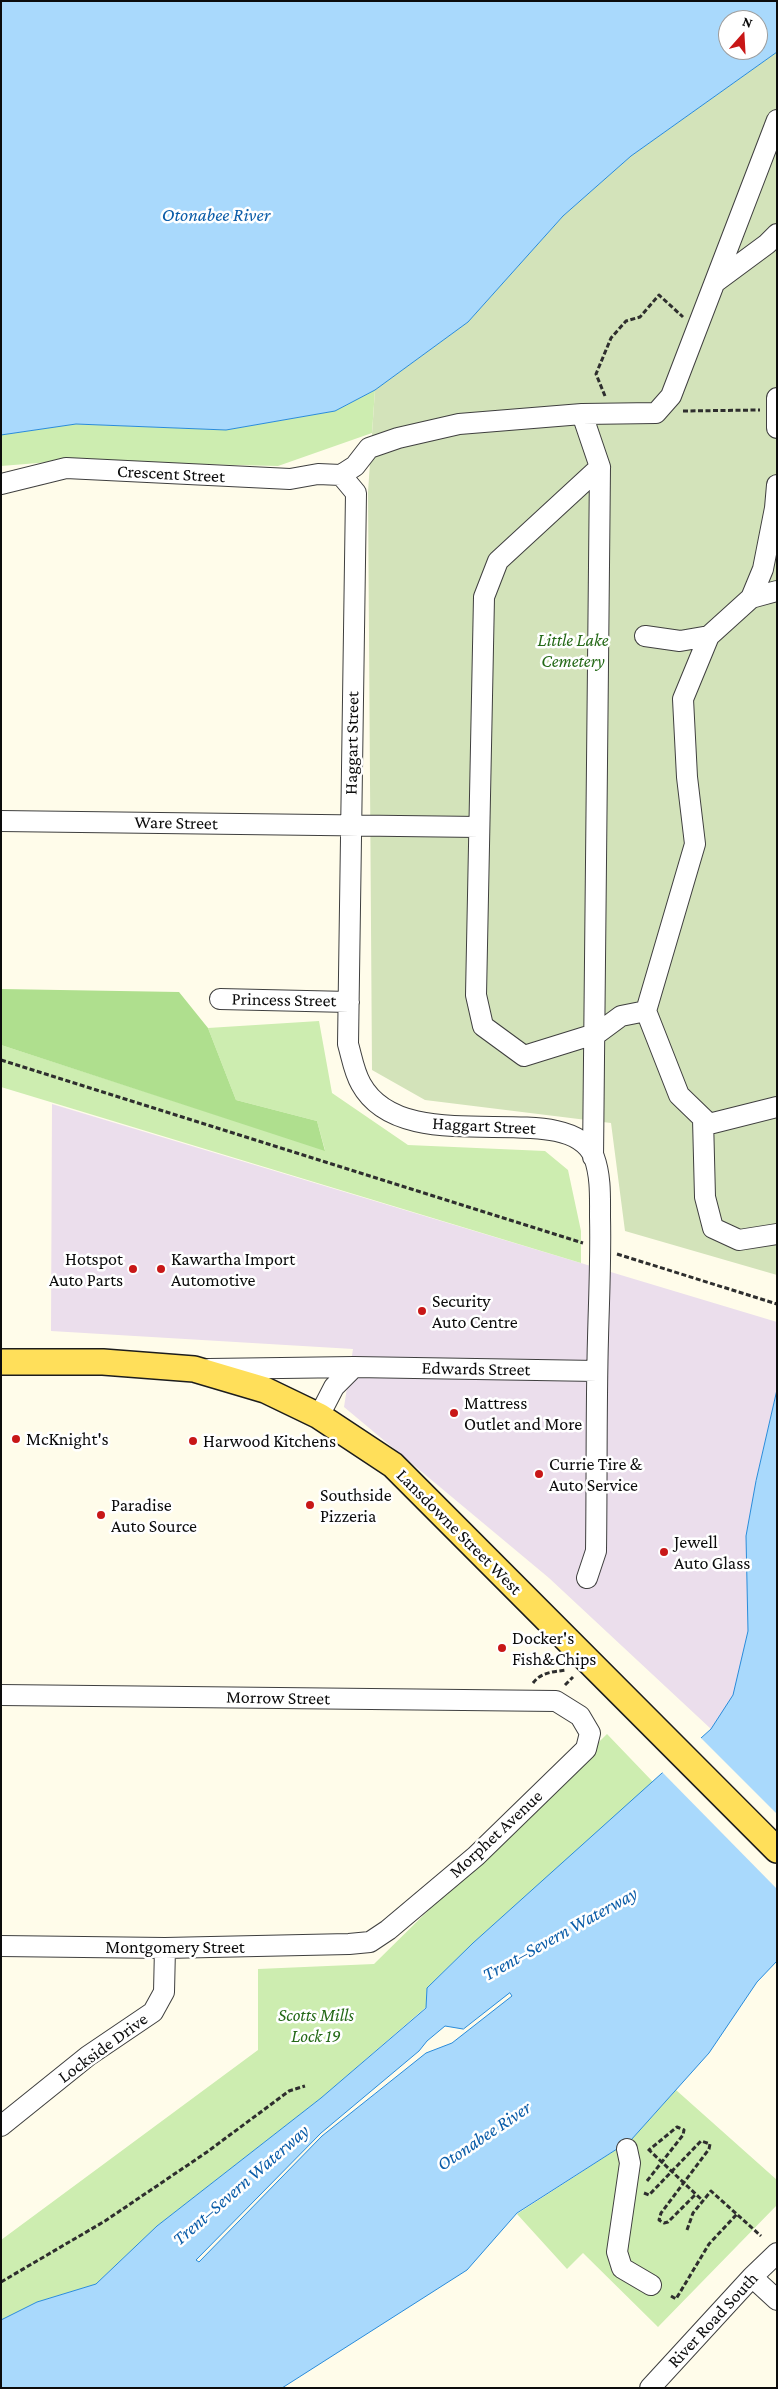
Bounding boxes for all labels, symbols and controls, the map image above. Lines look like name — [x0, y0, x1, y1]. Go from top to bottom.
north arrow — [718, 10, 768, 60]
text: N — [740, 13, 755, 31]
water label: Otonabee River — [162, 204, 270, 226]
street label: Crescent Street — [116, 460, 226, 488]
park label: Little Lake Cemetery — [537, 629, 609, 672]
street label: Haggart Street — [340, 691, 364, 795]
street label: Ware Street — [134, 811, 218, 835]
street label: Princess Street — [231, 988, 337, 1012]
street label: Haggart Street — [432, 1113, 536, 1139]
place label: Hotspot Auto Parts — [49, 1248, 123, 1290]
place label: Kawartha Import Automotive — [171, 1248, 295, 1290]
marker: Hotspot Auto Parts — [127, 1263, 139, 1275]
marker: Kawartha Import Automotive — [155, 1263, 167, 1275]
place label: Security Auto Centre — [432, 1290, 518, 1332]
marker: Security Auto Centre — [416, 1305, 428, 1317]
street label: Edwards Street — [421, 1357, 531, 1381]
place label: Mattress Outlet and More — [464, 1392, 582, 1435]
marker: Mattress Outlet and More — [448, 1407, 460, 1419]
place label: McKnight's — [26, 1428, 109, 1450]
place label: Harwood Kitchens — [203, 1430, 336, 1452]
marker: McKnight's — [10, 1433, 22, 1445]
marker: Harwood Kitchens — [187, 1435, 199, 1447]
place label: Currie Tire & Auto Service — [549, 1453, 642, 1496]
street label: Lansdowne Street West — [392, 1465, 526, 1599]
marker: Currie Tire & Auto Service — [533, 1468, 545, 1480]
place label: Southside Pizzeria — [320, 1484, 392, 1526]
place label: Paradise Auto Source — [111, 1494, 197, 1536]
marker: Southside Pizzeria — [304, 1499, 316, 1511]
marker: Paradise Auto Source — [95, 1509, 107, 1521]
place label: Jewell Auto Glass — [674, 1531, 750, 1574]
marker: Jewell Auto Glass — [658, 1546, 670, 1558]
place label: Docker's Fish&Chips — [512, 1627, 596, 1670]
marker: Docker's Fish&Chips — [496, 1642, 508, 1654]
street label: Morrow Street — [226, 1686, 330, 1710]
street label: Morphet Avenue — [445, 1785, 547, 1883]
water label: Trent–Severn Waterway — [479, 1882, 641, 1986]
street label: Montgomery Street — [105, 1936, 245, 1958]
park label: Scotts Mills Lock 19 — [278, 2004, 354, 2046]
street label: Lockside Drive — [54, 2008, 152, 2088]
water label: Otonabee River — [433, 2096, 535, 2176]
water label: Trent–Severn Waterway — [168, 2119, 314, 2251]
street label: River Road South — [663, 2268, 763, 2372]

